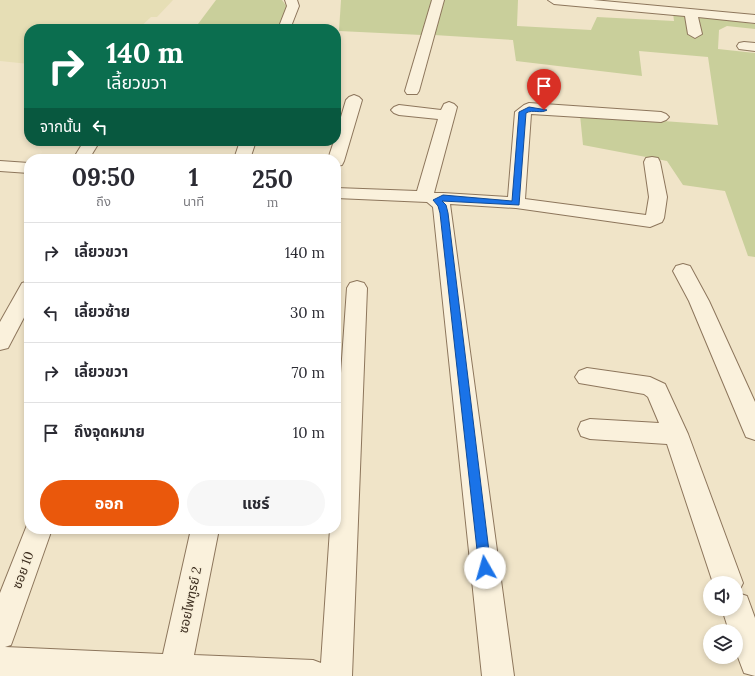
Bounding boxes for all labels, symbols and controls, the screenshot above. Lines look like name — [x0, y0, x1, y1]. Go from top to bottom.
text: 140 m — [106, 35, 184, 71]
icon: right — [40, 40, 92, 92]
pin — [527, 69, 561, 110]
text: เลี้ยวขวา — [106, 71, 167, 94]
icon: arrive — [533, 75, 555, 97]
icon: left — [89, 116, 111, 138]
text: จากนั้น — [40, 117, 81, 136]
text: 09:50 — [72, 162, 135, 193]
text: 1 — [189, 162, 198, 193]
text: 250 — [252, 164, 293, 195]
text: ถึง — [96, 193, 111, 210]
text: นาที — [183, 193, 204, 210]
text: m — [267, 194, 278, 211]
icon: right — [40, 242, 62, 264]
text: เลี้ยวขวา — [74, 242, 128, 261]
text: 140 m — [285, 243, 325, 262]
icon: left — [40, 302, 62, 324]
text: เลี้ยวซ้าย — [74, 302, 130, 321]
text: 30 m — [290, 303, 325, 322]
icon: right — [40, 362, 62, 384]
text: เลี้ยวขวา — [74, 362, 128, 381]
text: 70 m — [291, 363, 325, 382]
icon: arrive — [40, 422, 62, 444]
text: ถึงจุดหมาย — [74, 422, 145, 441]
text: 10 m — [293, 423, 325, 442]
button: ออก — [40, 480, 179, 526]
button: แชร์ — [187, 480, 325, 526]
position arrow — [464, 547, 506, 589]
street label: ซอย 10 — [8, 549, 38, 591]
street label: ซอยไพฑูรย์ 2 — [175, 565, 205, 635]
map controls — [703, 576, 743, 664]
button: sound — [703, 576, 743, 616]
button: layers — [703, 624, 743, 664]

